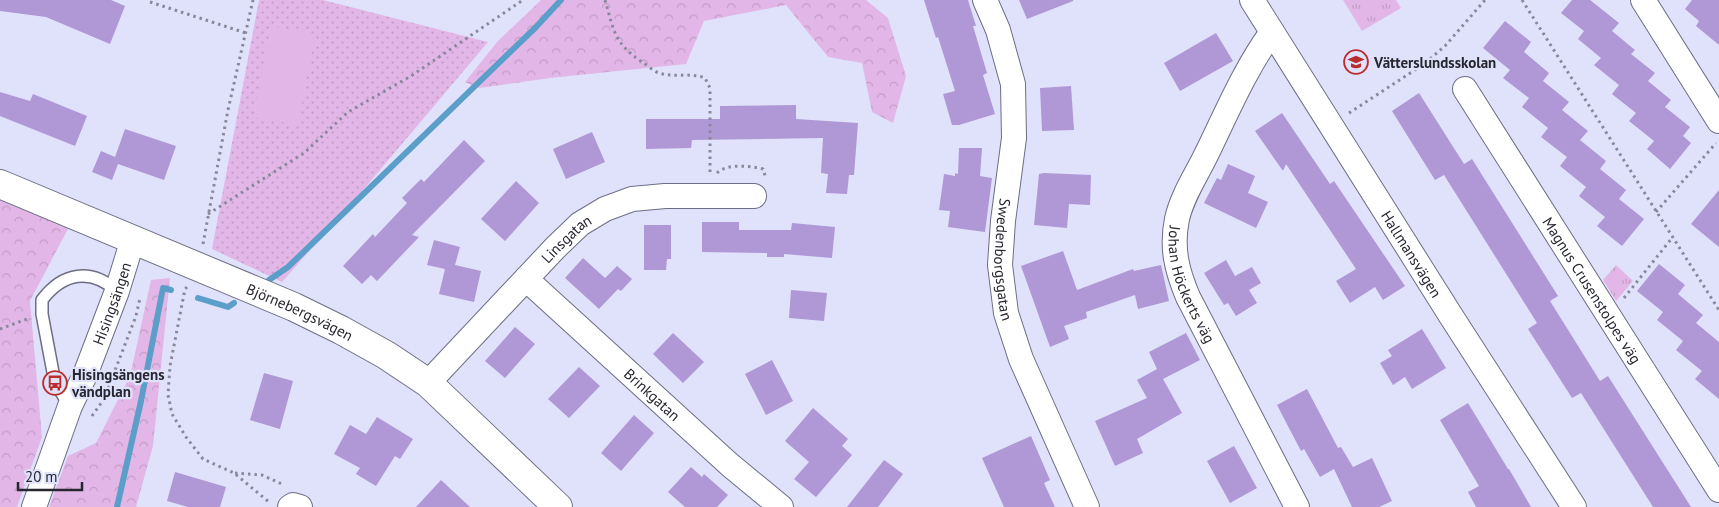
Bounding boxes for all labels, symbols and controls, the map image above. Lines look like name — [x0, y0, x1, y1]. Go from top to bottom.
school or university icon: Vätterslundsskolan — [1343, 49, 1369, 75]
place label: Vätterslundsskolan — [1373, 53, 1496, 72]
street label: Swedenborgsgatan — [991, 197, 1017, 323]
street label: Hallmansvägen — [1377, 207, 1446, 301]
street label: Linsgatan — [537, 210, 595, 267]
street label: Magnus Crusenstolpes väg — [1539, 213, 1646, 367]
street label: Johan Höckerts väg — [1165, 224, 1220, 346]
street label: Hisingsängen — [88, 260, 135, 348]
street label: Björnebergsvägen — [244, 279, 357, 345]
street label: Brinkgatan — [620, 364, 684, 425]
place label: Hisingsängens vändplan — [71, 365, 165, 401]
bus stop icon: Hisingsängens vändplan — [42, 370, 68, 396]
scale bar — [18, 460, 81, 492]
text: 20 m — [25, 467, 58, 486]

